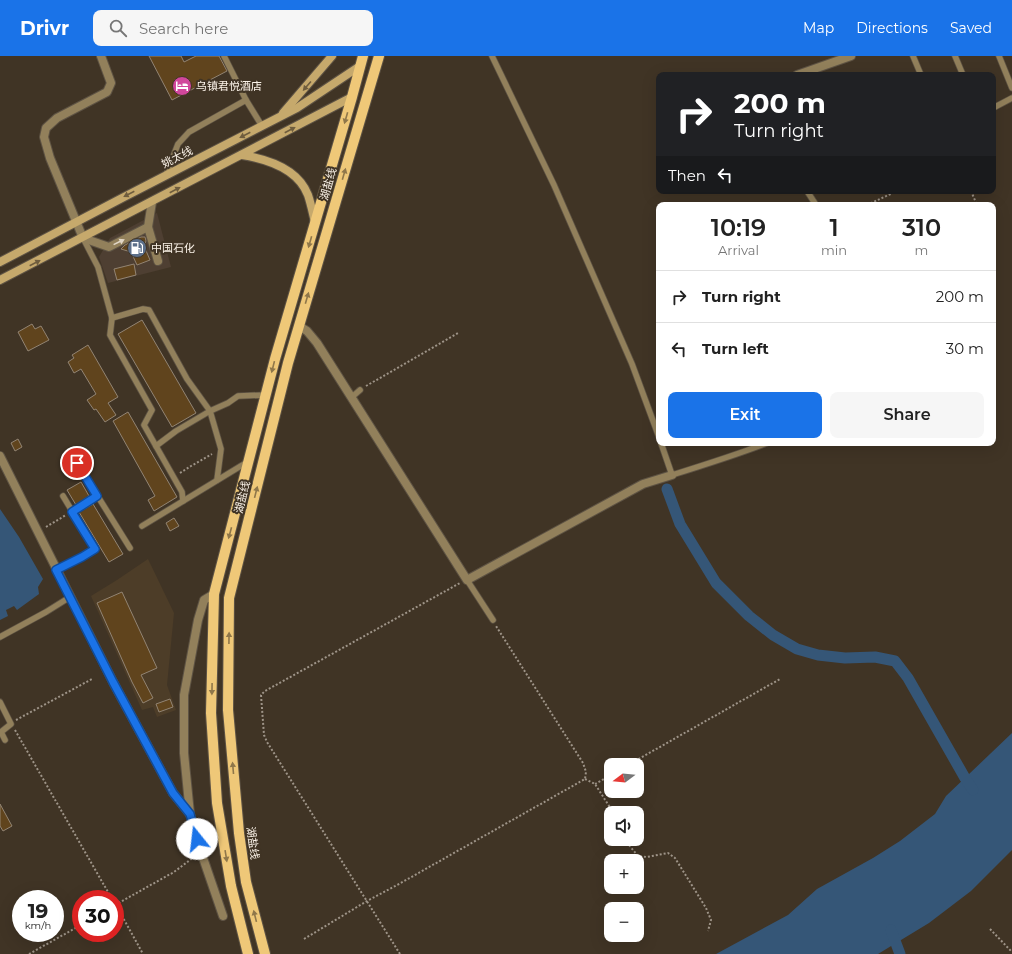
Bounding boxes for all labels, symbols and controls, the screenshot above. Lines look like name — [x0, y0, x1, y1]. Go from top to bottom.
search box — [93, 10, 373, 46]
text: Drivr — [20, 17, 69, 40]
icon: search — [107, 17, 129, 39]
text: Search here — [139, 19, 228, 38]
text: Map — [803, 19, 834, 37]
text: Directions — [856, 19, 928, 37]
text: Saved — [950, 19, 992, 37]
hotel icon: 乌镇君悦酒店 — [171, 75, 193, 97]
place label: 乌镇君悦酒店 — [196, 79, 262, 93]
one-way arrow — [302, 80, 311, 91]
text: 200 m — [734, 86, 826, 120]
icon: right — [668, 88, 720, 140]
one-way arrow — [343, 112, 349, 124]
text: Turn right — [734, 120, 824, 142]
one-way arrow — [284, 127, 296, 133]
one-way arrow — [239, 132, 251, 138]
street label: 姚太线 — [159, 143, 195, 171]
icon: left — [714, 164, 736, 186]
street label: 湖盐线 — [317, 166, 339, 202]
text: Then — [668, 166, 706, 185]
one-way arrow — [341, 167, 347, 179]
one-way arrow — [169, 187, 181, 193]
one-way arrow — [123, 191, 135, 197]
text: 10:19 — [711, 213, 766, 242]
text: 1 — [829, 213, 839, 242]
text: 310 — [902, 213, 941, 242]
fuel station icon: 中国石化 — [126, 237, 148, 259]
one-way arrow — [307, 237, 313, 249]
one-way arrow — [113, 239, 125, 245]
place label: 中国石化 — [151, 241, 195, 255]
text: Arrival — [718, 242, 759, 258]
text: min — [821, 242, 847, 258]
text: m — [915, 242, 928, 258]
one-way arrow — [29, 259, 40, 266]
icon: right — [668, 286, 690, 308]
text: Turn right — [702, 287, 781, 306]
text: 200 m — [936, 287, 984, 306]
one-way arrow — [304, 292, 310, 304]
icon: left — [668, 338, 690, 360]
text: Turn left — [702, 339, 769, 358]
text: 30 m — [946, 339, 984, 358]
one-way arrow — [270, 361, 276, 373]
button: Exit — [668, 392, 822, 438]
button: Share — [830, 392, 984, 438]
pin — [60, 446, 94, 480]
icon: arrive — [66, 452, 88, 474]
street label: 湖盐线 — [231, 479, 253, 515]
one-way arrow — [253, 486, 259, 498]
one-way arrow — [226, 527, 232, 540]
one-way arrow — [226, 631, 232, 644]
one-way arrow — [209, 683, 215, 696]
north arrow — [604, 758, 644, 798]
map controls — [604, 758, 644, 942]
one-way arrow — [230, 762, 237, 774]
button: sound — [604, 806, 644, 846]
position arrow — [176, 818, 218, 860]
street label: 湖盐线 — [244, 826, 262, 860]
one-way arrow — [223, 850, 229, 862]
button: + — [604, 854, 644, 894]
speed limit sign: 30 — [72, 890, 124, 942]
text: 19 — [28, 899, 48, 923]
button: − — [604, 902, 644, 942]
one-way arrow — [252, 910, 258, 922]
text: km/h — [25, 919, 51, 932]

